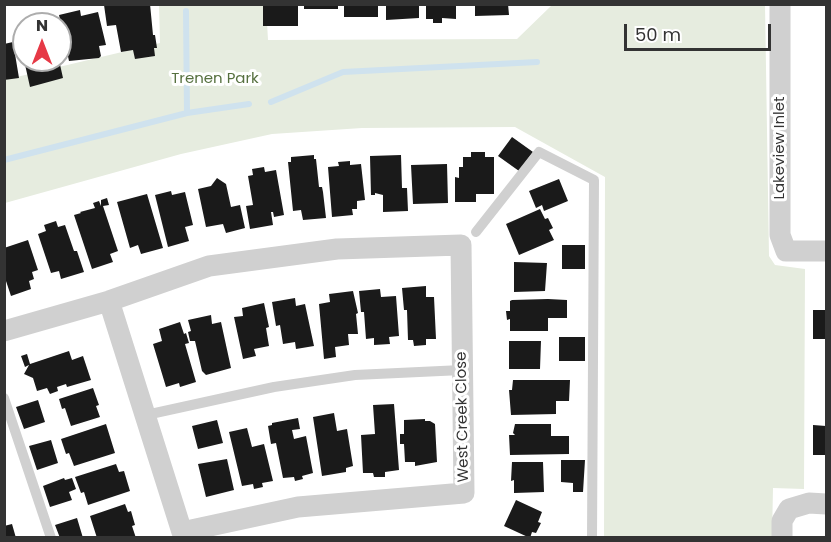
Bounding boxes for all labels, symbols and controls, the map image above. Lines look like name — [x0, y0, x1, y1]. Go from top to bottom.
north arrow — [12, 12, 72, 72]
scale bar — [627, 12, 774, 50]
text: N — [36, 14, 48, 37]
text: 50 m — [635, 22, 681, 47]
park label: Trenen Park — [171, 70, 259, 88]
street label: Lakeview Inlet — [771, 96, 789, 200]
street label: West Creek Close — [453, 351, 473, 483]

